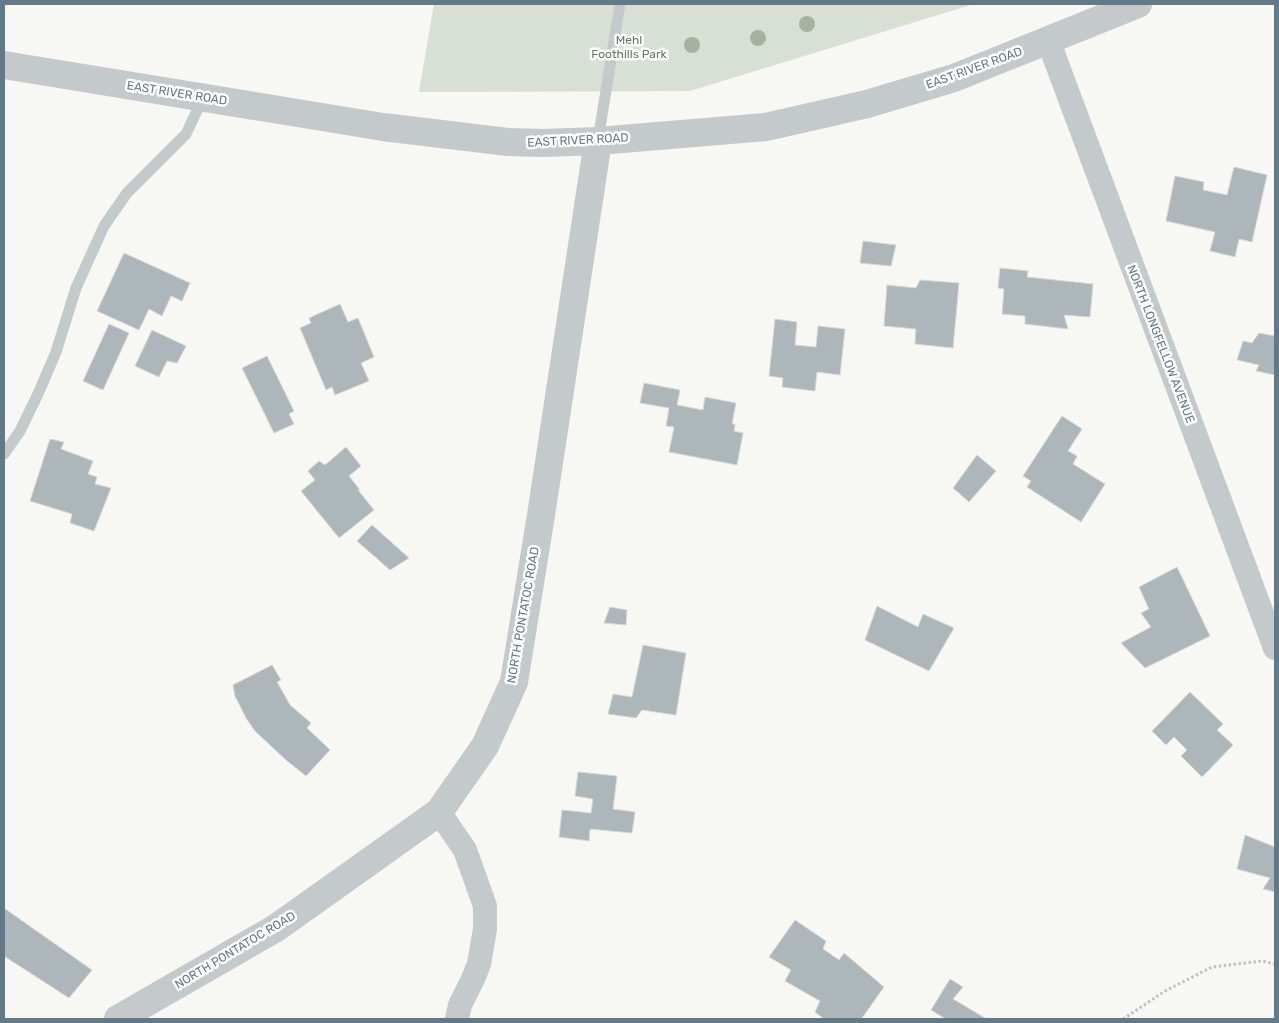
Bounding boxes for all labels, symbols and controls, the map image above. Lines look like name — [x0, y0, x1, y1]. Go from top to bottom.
park label: Mehl Foothills Park — [591, 33, 667, 61]
street label: EAST RIVER ROAD — [924, 44, 1024, 92]
street label: EAST RIVER ROAD — [126, 78, 228, 108]
street label: EAST RIVER ROAD — [527, 130, 629, 150]
street label: NORTH LONGFELLOW AVENUE — [1124, 263, 1198, 425]
street label: NORTH PONTATOC ROAD — [504, 546, 542, 684]
street label: NORTH PONTATOC ROAD — [172, 908, 298, 992]

